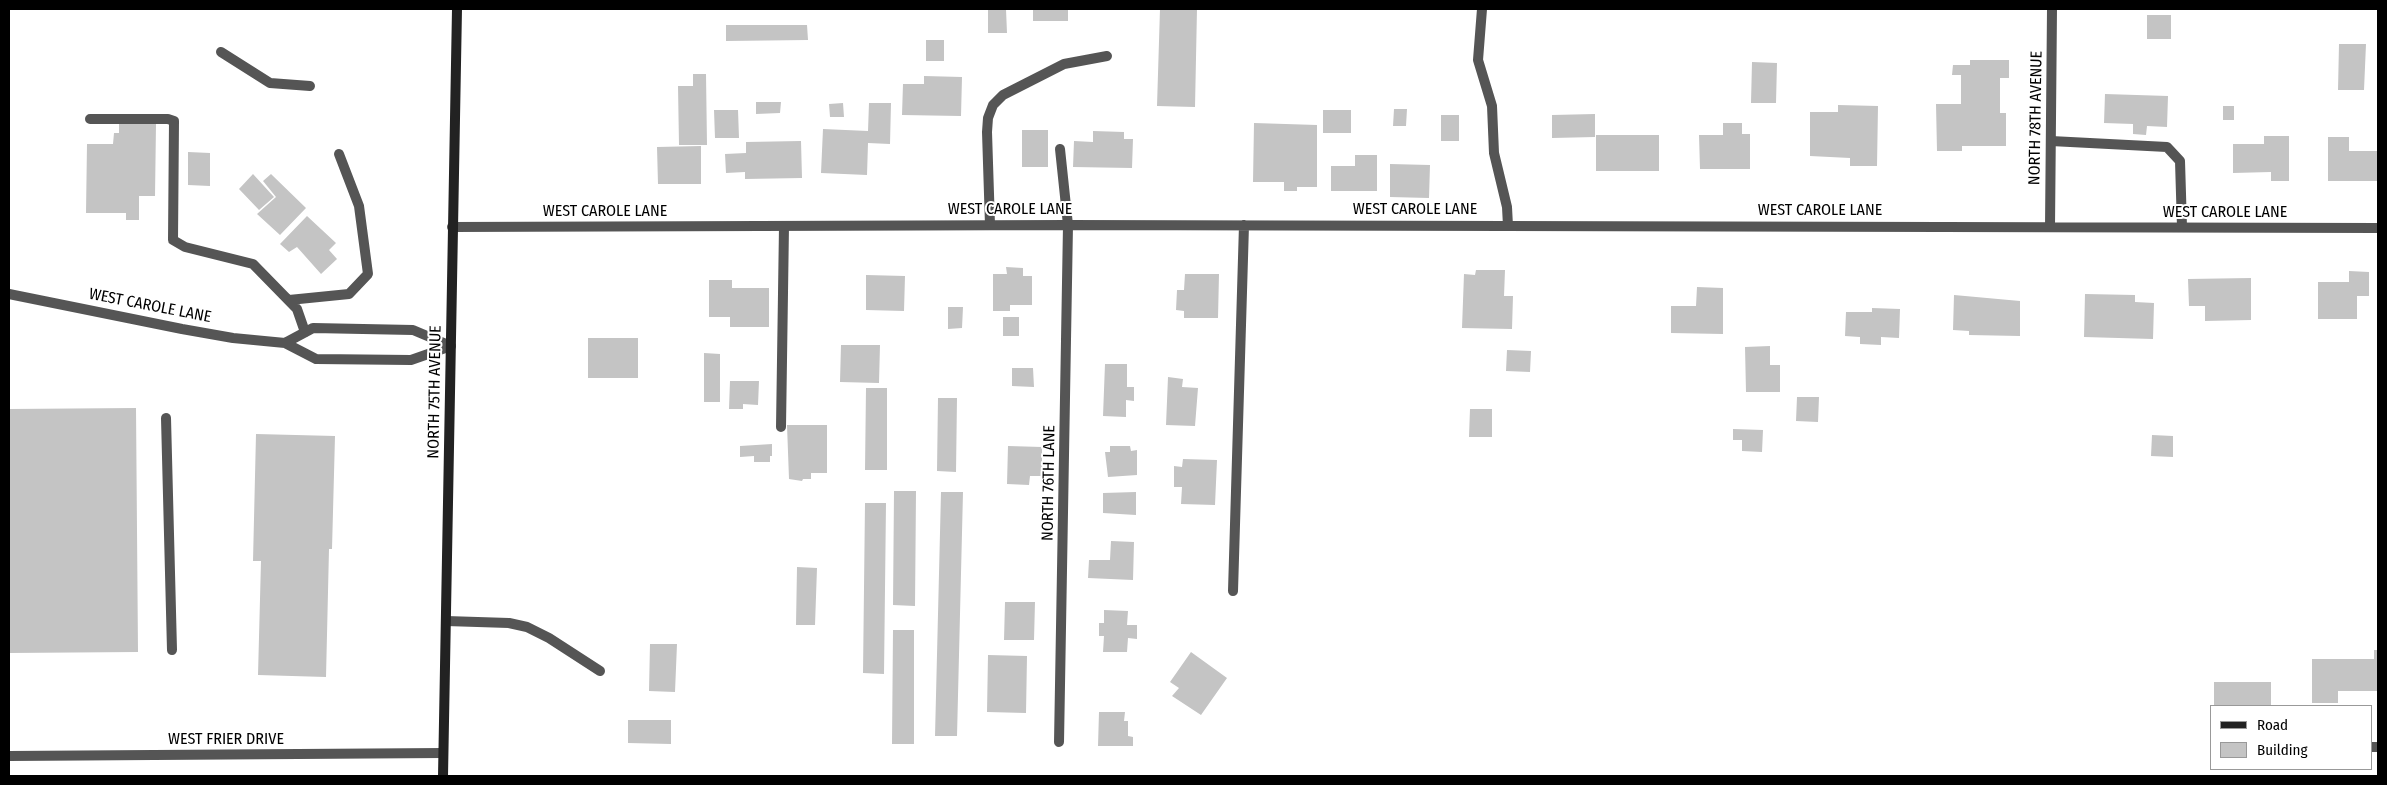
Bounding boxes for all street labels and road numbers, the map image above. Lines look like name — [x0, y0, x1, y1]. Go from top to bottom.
street label: NORTH 78TH AVENUE — [2025, 51, 2047, 185]
street label: WEST CAROLE LANE — [948, 200, 1072, 220]
street label: WEST CAROLE LANE — [1353, 200, 1477, 220]
street label: WEST CAROLE LANE — [1758, 201, 1882, 221]
street label: WEST CAROLE LANE — [543, 202, 667, 222]
street label: WEST CAROLE LANE — [2163, 203, 2287, 223]
street label: WEST CAROLE LANE — [87, 285, 213, 327]
street label: NORTH 75TH AVENUE — [424, 325, 446, 459]
street label: NORTH 76TH LANE — [1038, 425, 1060, 541]
street label: WEST FRIER DRIVE — [168, 730, 284, 750]

